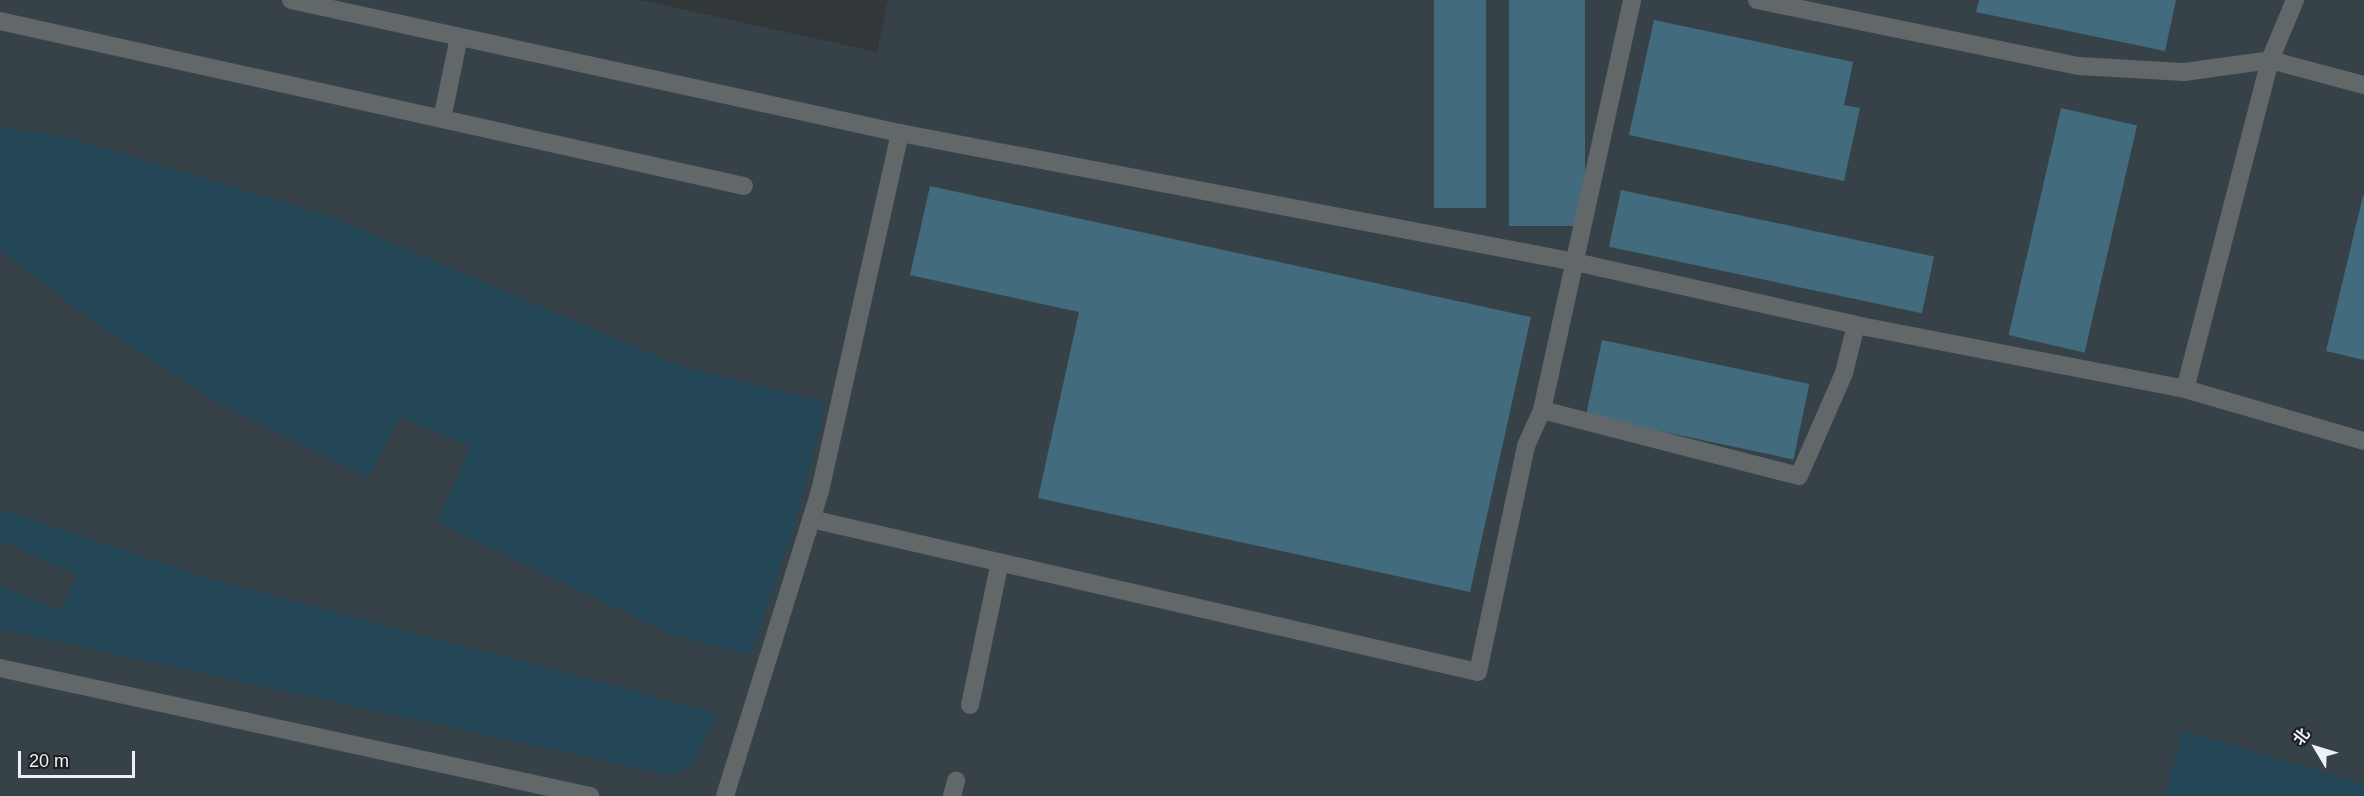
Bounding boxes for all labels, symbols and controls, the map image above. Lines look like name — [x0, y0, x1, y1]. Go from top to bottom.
north arrow — [2286, 718, 2346, 778]
text: 北 — [2290, 725, 2313, 748]
scale bar — [21, 739, 138, 777]
text: 20 m — [29, 751, 69, 771]

